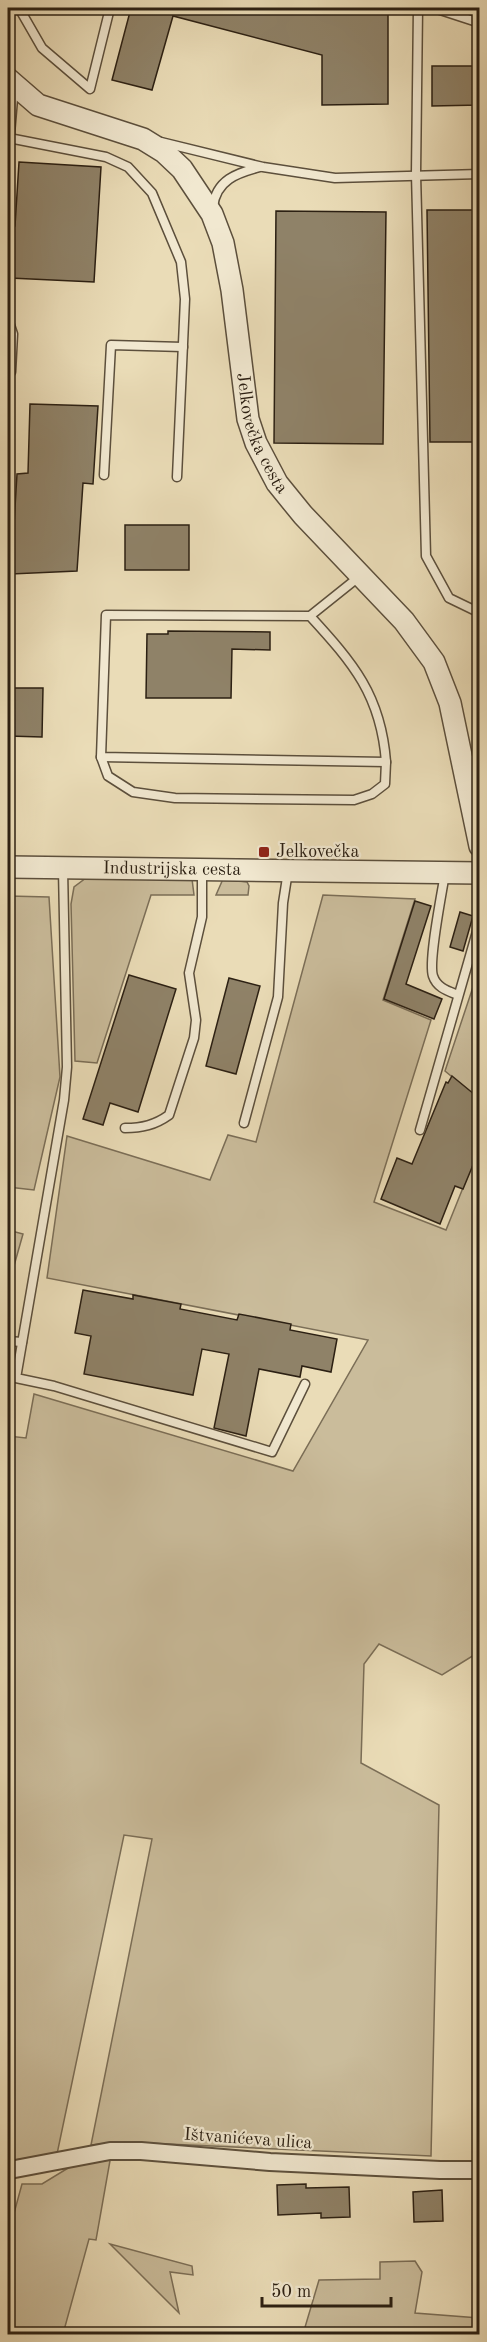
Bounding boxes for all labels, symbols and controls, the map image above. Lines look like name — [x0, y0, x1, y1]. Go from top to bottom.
street label: Jelkovečka cesta — [233, 372, 291, 497]
place label: Jelkovečka — [276, 843, 360, 861]
marker: Jelkovečka — [257, 845, 271, 859]
street label: Industrijska cesta — [103, 859, 241, 879]
street label: Ištvanićeva ulica — [183, 2126, 313, 2152]
scale bar — [262, 2270, 391, 2308]
text: 50 m — [271, 2283, 311, 2301]

